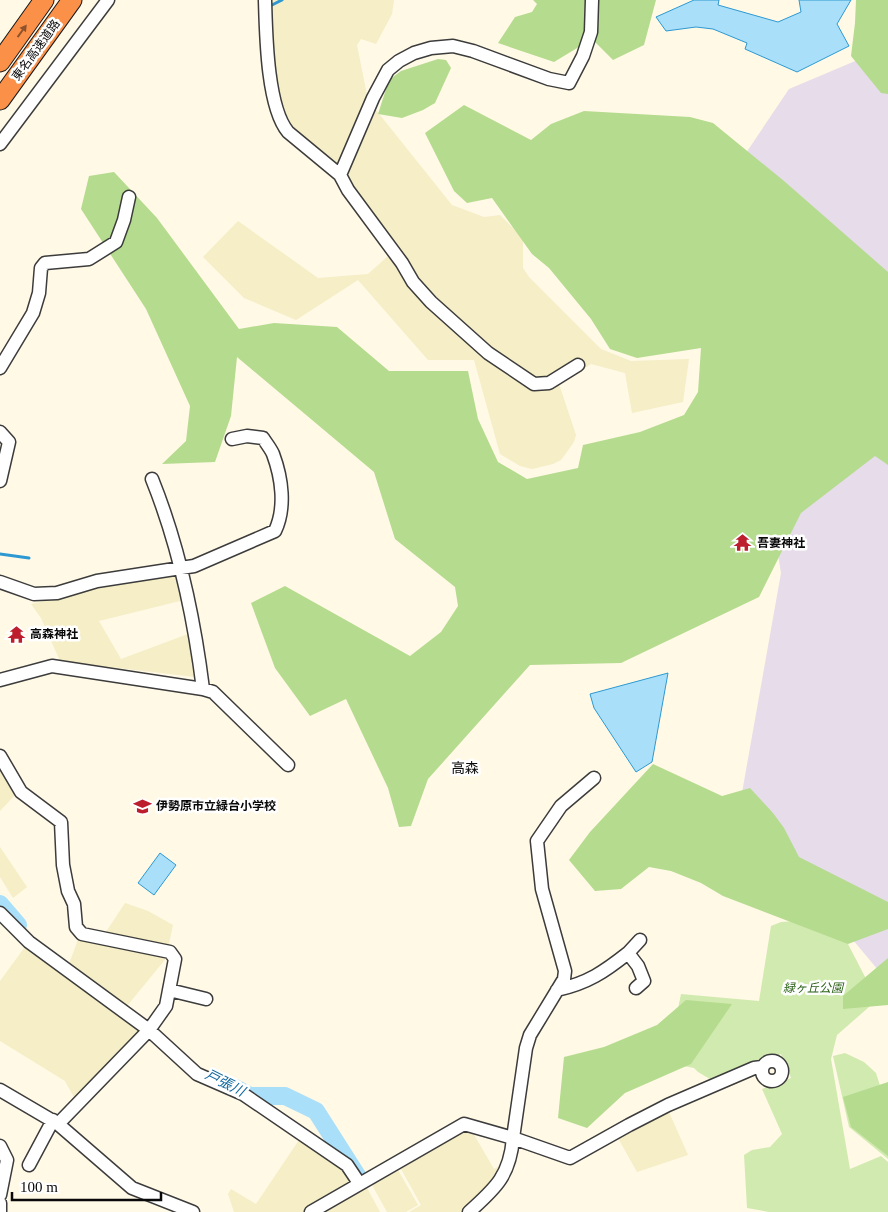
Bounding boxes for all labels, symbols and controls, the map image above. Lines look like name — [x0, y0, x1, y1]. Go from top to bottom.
street label: 東名高速道路 — [9, 17, 63, 83]
one-way arrow — [17, 24, 27, 38]
temple icon: 吾妻神社 — [733, 533, 753, 553]
place label: 吾妻神社 — [757, 536, 805, 550]
temple icon: 高森神社 — [6, 624, 26, 644]
place label: 高森神社 — [30, 627, 78, 641]
district label: 高森 — [451, 761, 479, 776]
school or university icon: 伊勢原市立緑台小学校 — [132, 796, 152, 816]
place label: 伊勢原市立緑台小学校 — [156, 799, 276, 813]
park label: 緑ヶ丘公園 — [783, 981, 845, 995]
water label: 戸張川 — [203, 1067, 249, 1100]
scale bar — [12, 1170, 161, 1202]
text: 100 m — [20, 1179, 58, 1195]

